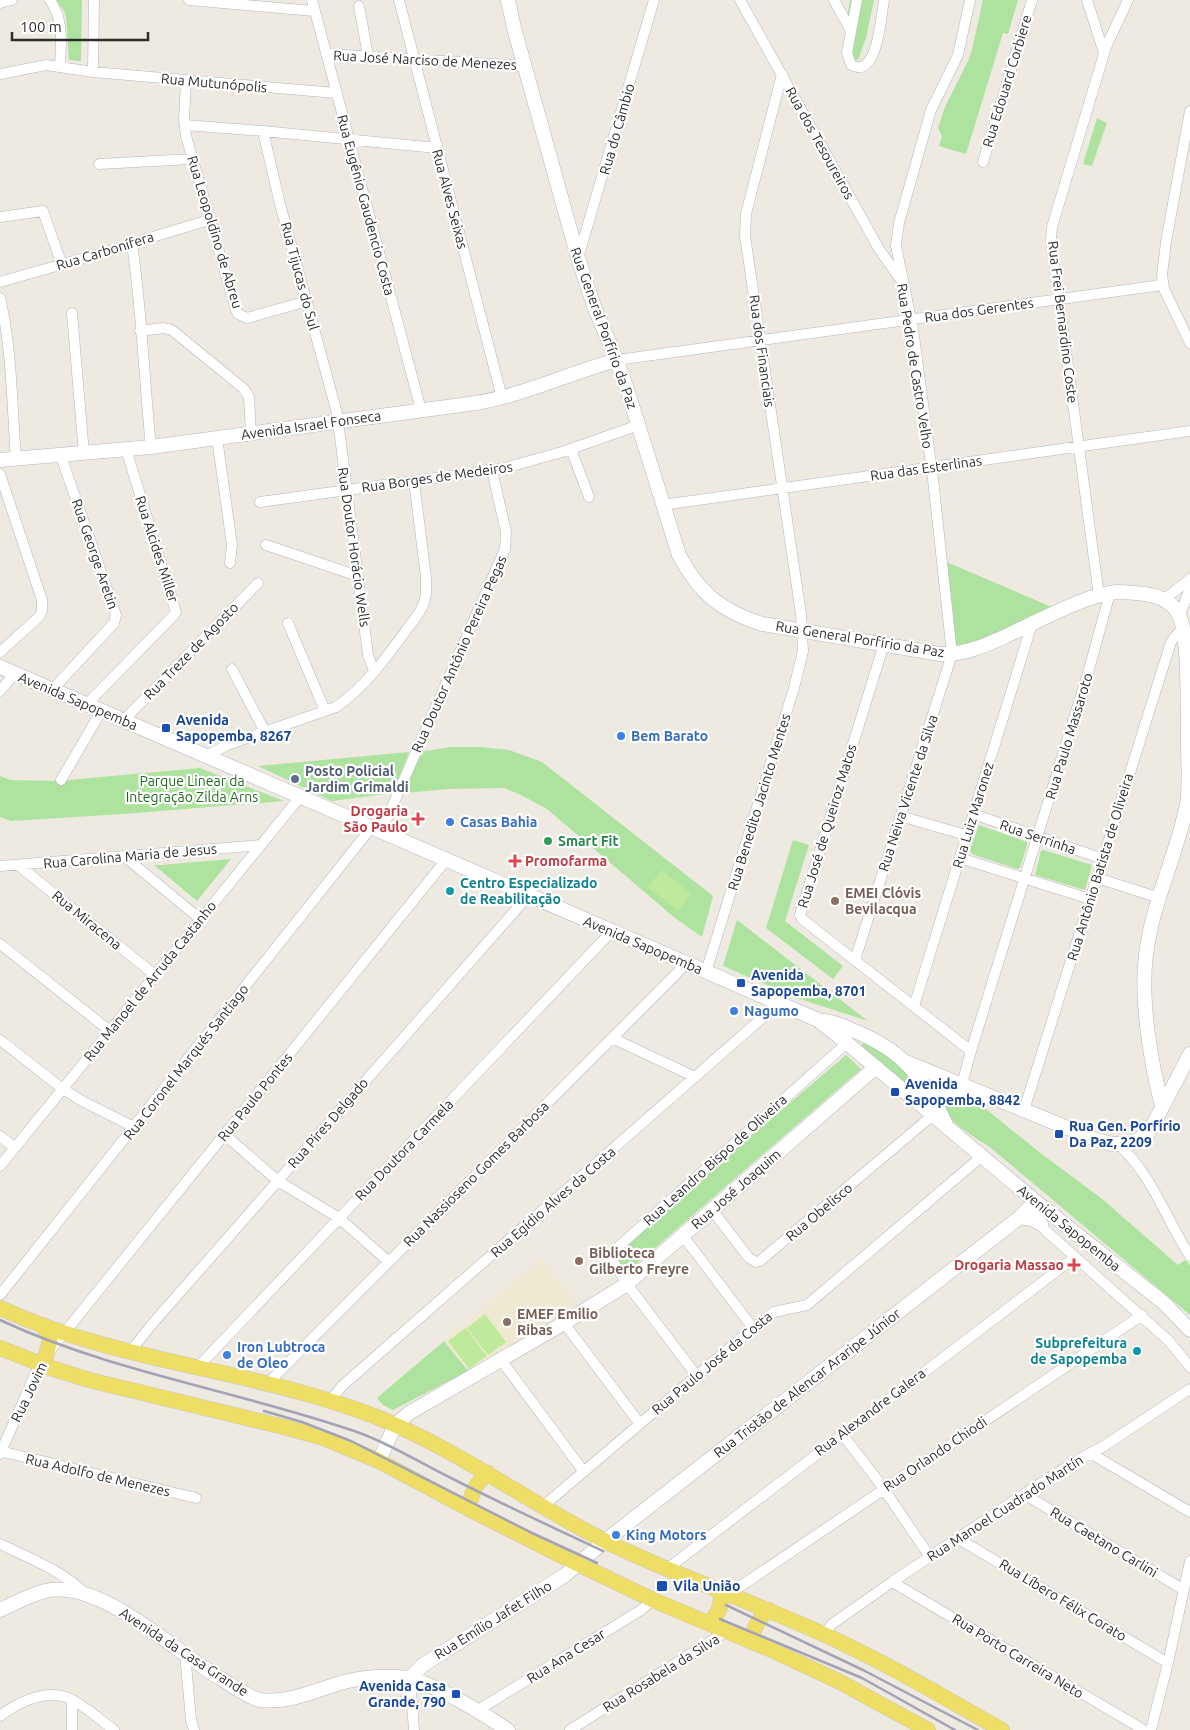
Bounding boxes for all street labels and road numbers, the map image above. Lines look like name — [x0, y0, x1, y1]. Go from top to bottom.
street label: Rua Edouard Corbiere — [979, 13, 1035, 149]
street label: Rua José Narciso de Menezes — [333, 47, 517, 73]
street label: Rua Mutunópolis — [160, 70, 268, 96]
street label: Rua do Câmbio — [596, 81, 638, 177]
street label: Rua dos Tesoureiros — [782, 84, 858, 202]
street label: Rua Eugênio Gaudencio Costa — [334, 113, 398, 297]
street label: Rua Alves Seixas — [429, 147, 471, 251]
street label: Rua Leopoldino de Abreu — [184, 154, 246, 310]
street label: Rua Tijucas do Sul — [278, 220, 322, 332]
street label: Rua Carbonífera — [54, 229, 156, 273]
street label: Rua Frei Bernardino Coste — [1045, 240, 1081, 404]
street label: Rua General Porfírio da Paz — [567, 245, 641, 411]
street label: Rua Pedro de Castro Velho — [894, 282, 936, 450]
street label: Rua dos Financiais — [746, 294, 778, 408]
street label: Rua dos Gerentes — [923, 294, 1035, 326]
street label: Avenida Israel Fonseca — [240, 407, 382, 443]
street label: Rua das Esterlinas — [869, 452, 983, 484]
street label: Rua Borges de Medeiros — [360, 458, 514, 496]
street label: Rua Doutor Horácio Wells — [335, 466, 373, 628]
street label: Rua Alcides Miller — [132, 494, 182, 605]
street label: Rua George Aretin — [69, 497, 121, 611]
street label: Rua Doutor Antônio Pereira Pegas — [408, 553, 510, 755]
street label: Rua Treze de Agosto — [140, 599, 242, 703]
street label: Rua General Porfírio da Paz — [774, 618, 946, 660]
street label: Avenida Sapopemba — [16, 669, 140, 733]
street label: Rua Paulo Massaroto — [1042, 671, 1096, 801]
street label: Rua Benedito Jacinto Mentes — [724, 712, 794, 892]
street label: Rua Neiva Vicente da Silva — [875, 713, 941, 873]
street label: Rua José de Queiroz Matos — [794, 742, 860, 910]
street label: Rua Luiz Maronez — [949, 760, 997, 870]
street label: Rua Antônio Batista de Oliveira — [1064, 771, 1136, 963]
street label: Rua Serrinha — [998, 817, 1078, 857]
street label: Rua Carolina Maria de Jesus — [43, 840, 217, 872]
street label: Rua Miracena — [49, 887, 125, 953]
street label: Rua Manoel de Arruda Castanho — [80, 898, 220, 1064]
street label: Avenida Sapopemba — [581, 913, 705, 977]
street label: Rua Coronel Marqués Santiago — [120, 981, 252, 1143]
street label: Rua Paulo Pontes — [214, 1049, 296, 1145]
street label: Rua Pires Delgado — [285, 1075, 371, 1171]
street label: Rua Leandro Bispo de Oliveira — [640, 1091, 790, 1229]
street label: Rua Doutora Carmela — [352, 1096, 456, 1204]
street label: Rua Nassioseno Gomes Barbosa — [400, 1098, 552, 1250]
street label: Rua Egídio Alves da Costa — [487, 1144, 619, 1260]
street label: Rua José Joaquim — [688, 1146, 784, 1232]
street label: Rua Obelisco — [783, 1180, 855, 1244]
street label: Avenida Sapopemba — [1014, 1182, 1124, 1274]
street label: Rua Tristão de Alencar Araripe Júnior — [711, 1305, 904, 1461]
street label: Rua Paulo José da Costa — [649, 1308, 775, 1418]
street label: Rua Jovim — [8, 1360, 50, 1424]
street label: Rua Alexandre Galera — [811, 1365, 929, 1459]
street label: Rua Orlando Chiodi — [880, 1413, 990, 1495]
street label: Rua Adolfo de Menezes — [24, 1451, 172, 1499]
street label: Rua Manoel Cuadrado Martín — [924, 1452, 1086, 1564]
street label: Rua Caetano Carlini — [1047, 1504, 1161, 1580]
street label: Rua Líbero Félix Corato — [996, 1556, 1130, 1644]
street label: Rua Emílio Jafet Filho — [431, 1577, 555, 1663]
street label: Avenida da Casa Grande — [117, 1604, 251, 1700]
street label: Rua Porto Carreira Neto — [949, 1610, 1087, 1702]
street label: Rua Ana Cesar — [524, 1625, 609, 1686]
street label: Rua Rosabela da Silva — [600, 1631, 722, 1715]

